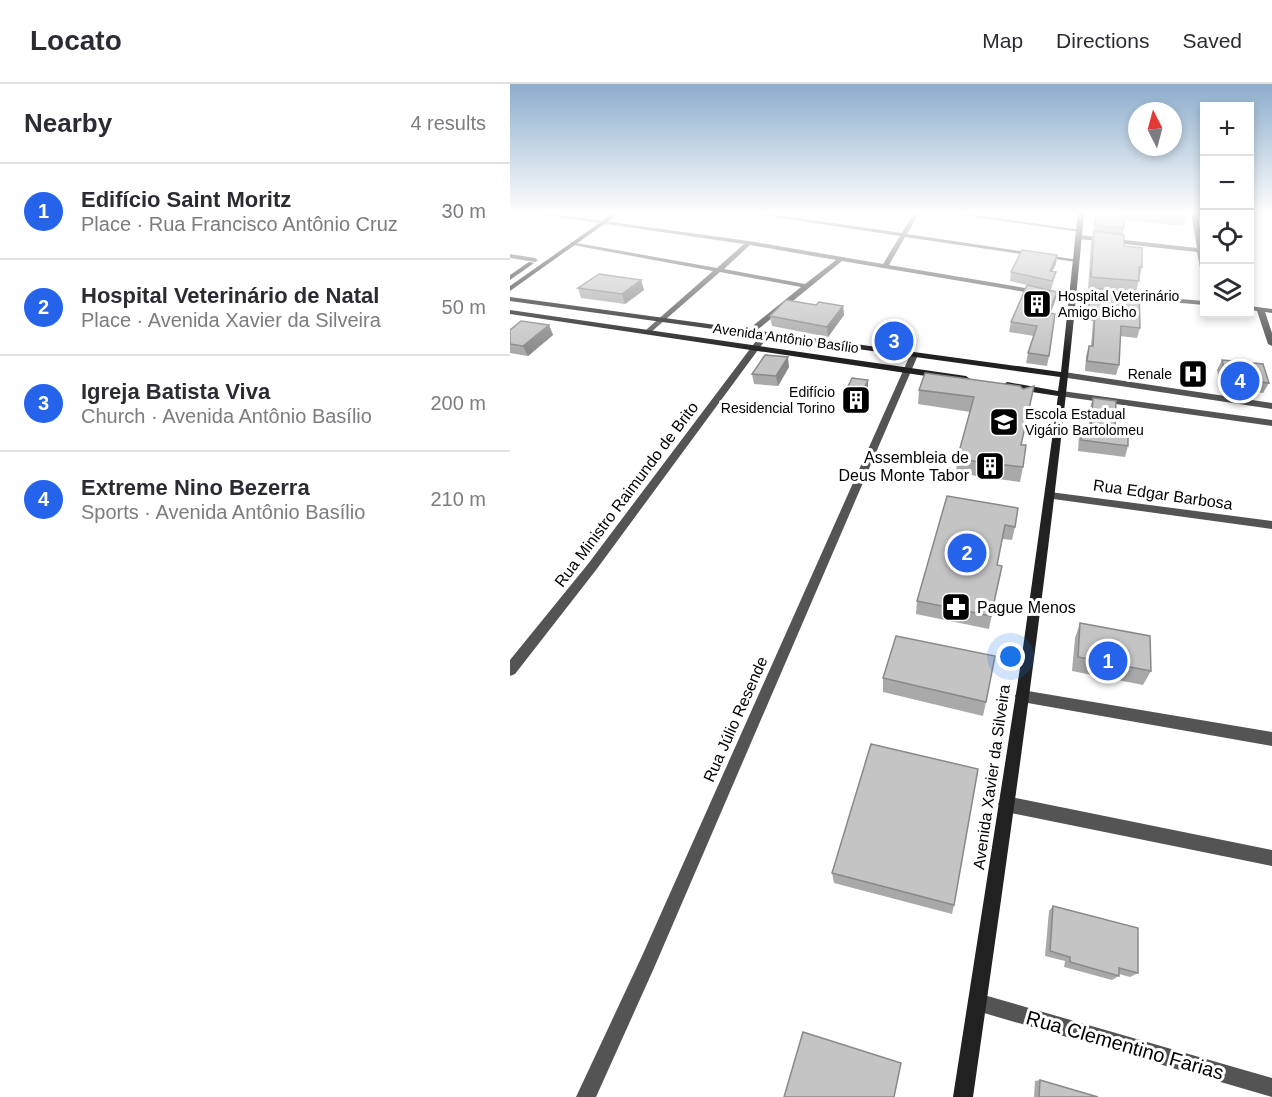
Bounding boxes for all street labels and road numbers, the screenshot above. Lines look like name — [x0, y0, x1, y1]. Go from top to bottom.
street label: Avenida Antônio Basílio — [712, 320, 860, 356]
street label: Rua Ministro Raimundo de Brito — [551, 399, 701, 590]
street label: Rua Edgar Barbosa — [1092, 476, 1234, 513]
street label: Rua Júlio Resende — [700, 654, 771, 784]
street label: Avenida Xavier da Silveira — [970, 683, 1013, 871]
street label: Rua Clementino Farias — [1024, 1006, 1226, 1084]

